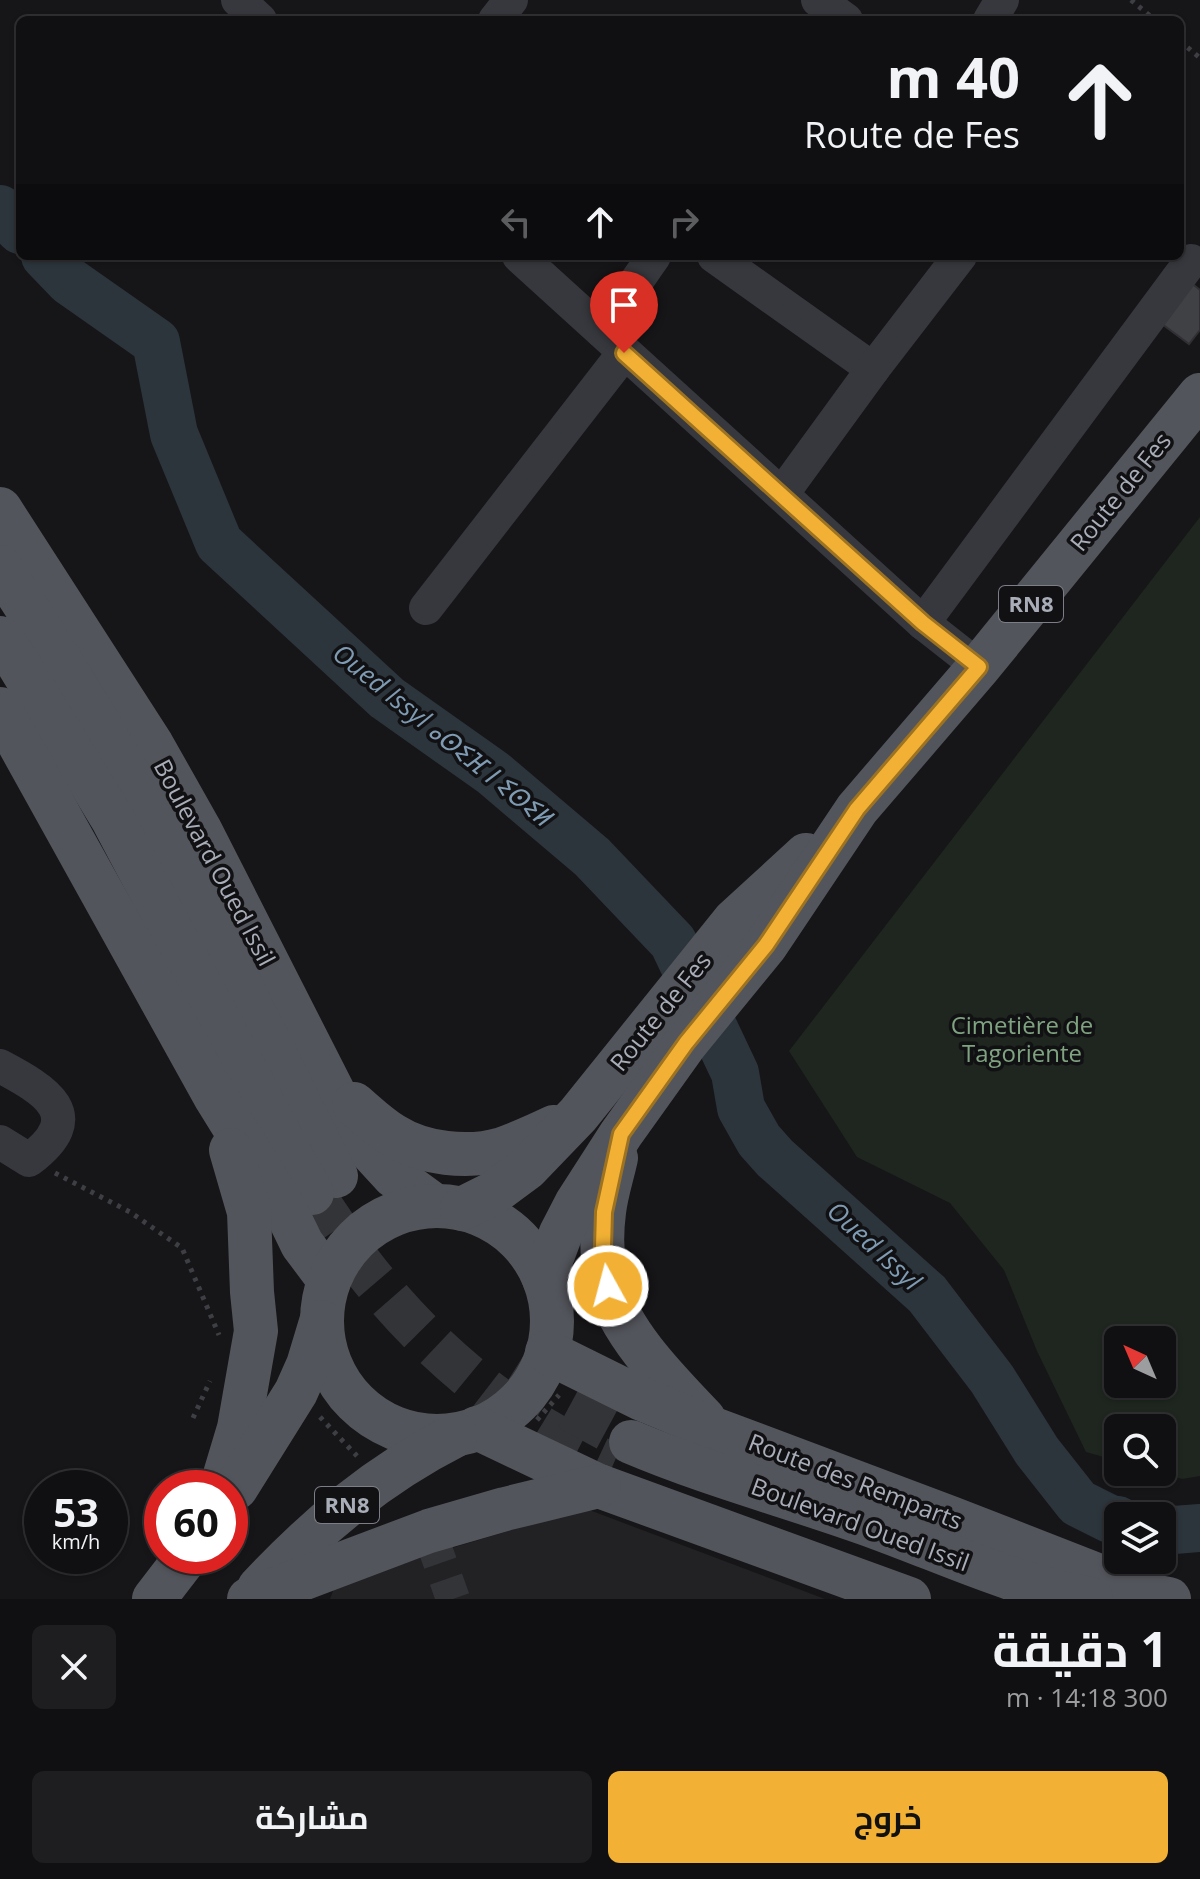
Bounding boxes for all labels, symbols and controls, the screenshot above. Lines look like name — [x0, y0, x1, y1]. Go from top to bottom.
text: 40 m — [886, 38, 1020, 114]
icon: ahead — [1048, 48, 1152, 152]
text: Route de Fes — [804, 110, 1020, 159]
icon: left — [494, 200, 538, 244]
icon: ahead — [578, 200, 622, 244]
icon: right — [662, 200, 706, 244]
pin — [590, 271, 658, 353]
icon: arrive — [602, 283, 646, 327]
street label: Route de Fes — [1062, 425, 1178, 557]
road number: RN8 — [999, 586, 1063, 622]
water label: Oued Issyl ⴰⵙⵉⴼ ⵏ ⵉⵙⵉⵍ — [326, 635, 561, 835]
street label: Boulevard Oued Issil — [147, 753, 284, 971]
street label: Route de Fes — [602, 945, 718, 1077]
park label: Cimetière de Tagoriente — [951, 1008, 1093, 1069]
water label: Oued Issyl — [820, 1192, 931, 1299]
position arrow — [566, 1244, 650, 1328]
north arrow — [1104, 1326, 1176, 1398]
map controls — [1104, 1326, 1176, 1574]
button: search — [1104, 1414, 1176, 1486]
street label: Route des Remparts — [744, 1425, 967, 1537]
street label: Boulevard Oued Issil — [747, 1469, 974, 1578]
speed limit sign: 60 — [144, 1470, 248, 1574]
text: 53 — [53, 1484, 99, 1539]
road number: RN8 — [315, 1487, 379, 1523]
button: layers — [1104, 1502, 1176, 1574]
text: km/h — [52, 1528, 100, 1555]
text: 1 دقيقة — [992, 1616, 1168, 1681]
button: close — [32, 1625, 116, 1709]
text: 300 m · 14:18 — [1006, 1679, 1168, 1715]
button: مشاركة — [32, 1771, 592, 1863]
button: خروج — [608, 1771, 1168, 1863]

